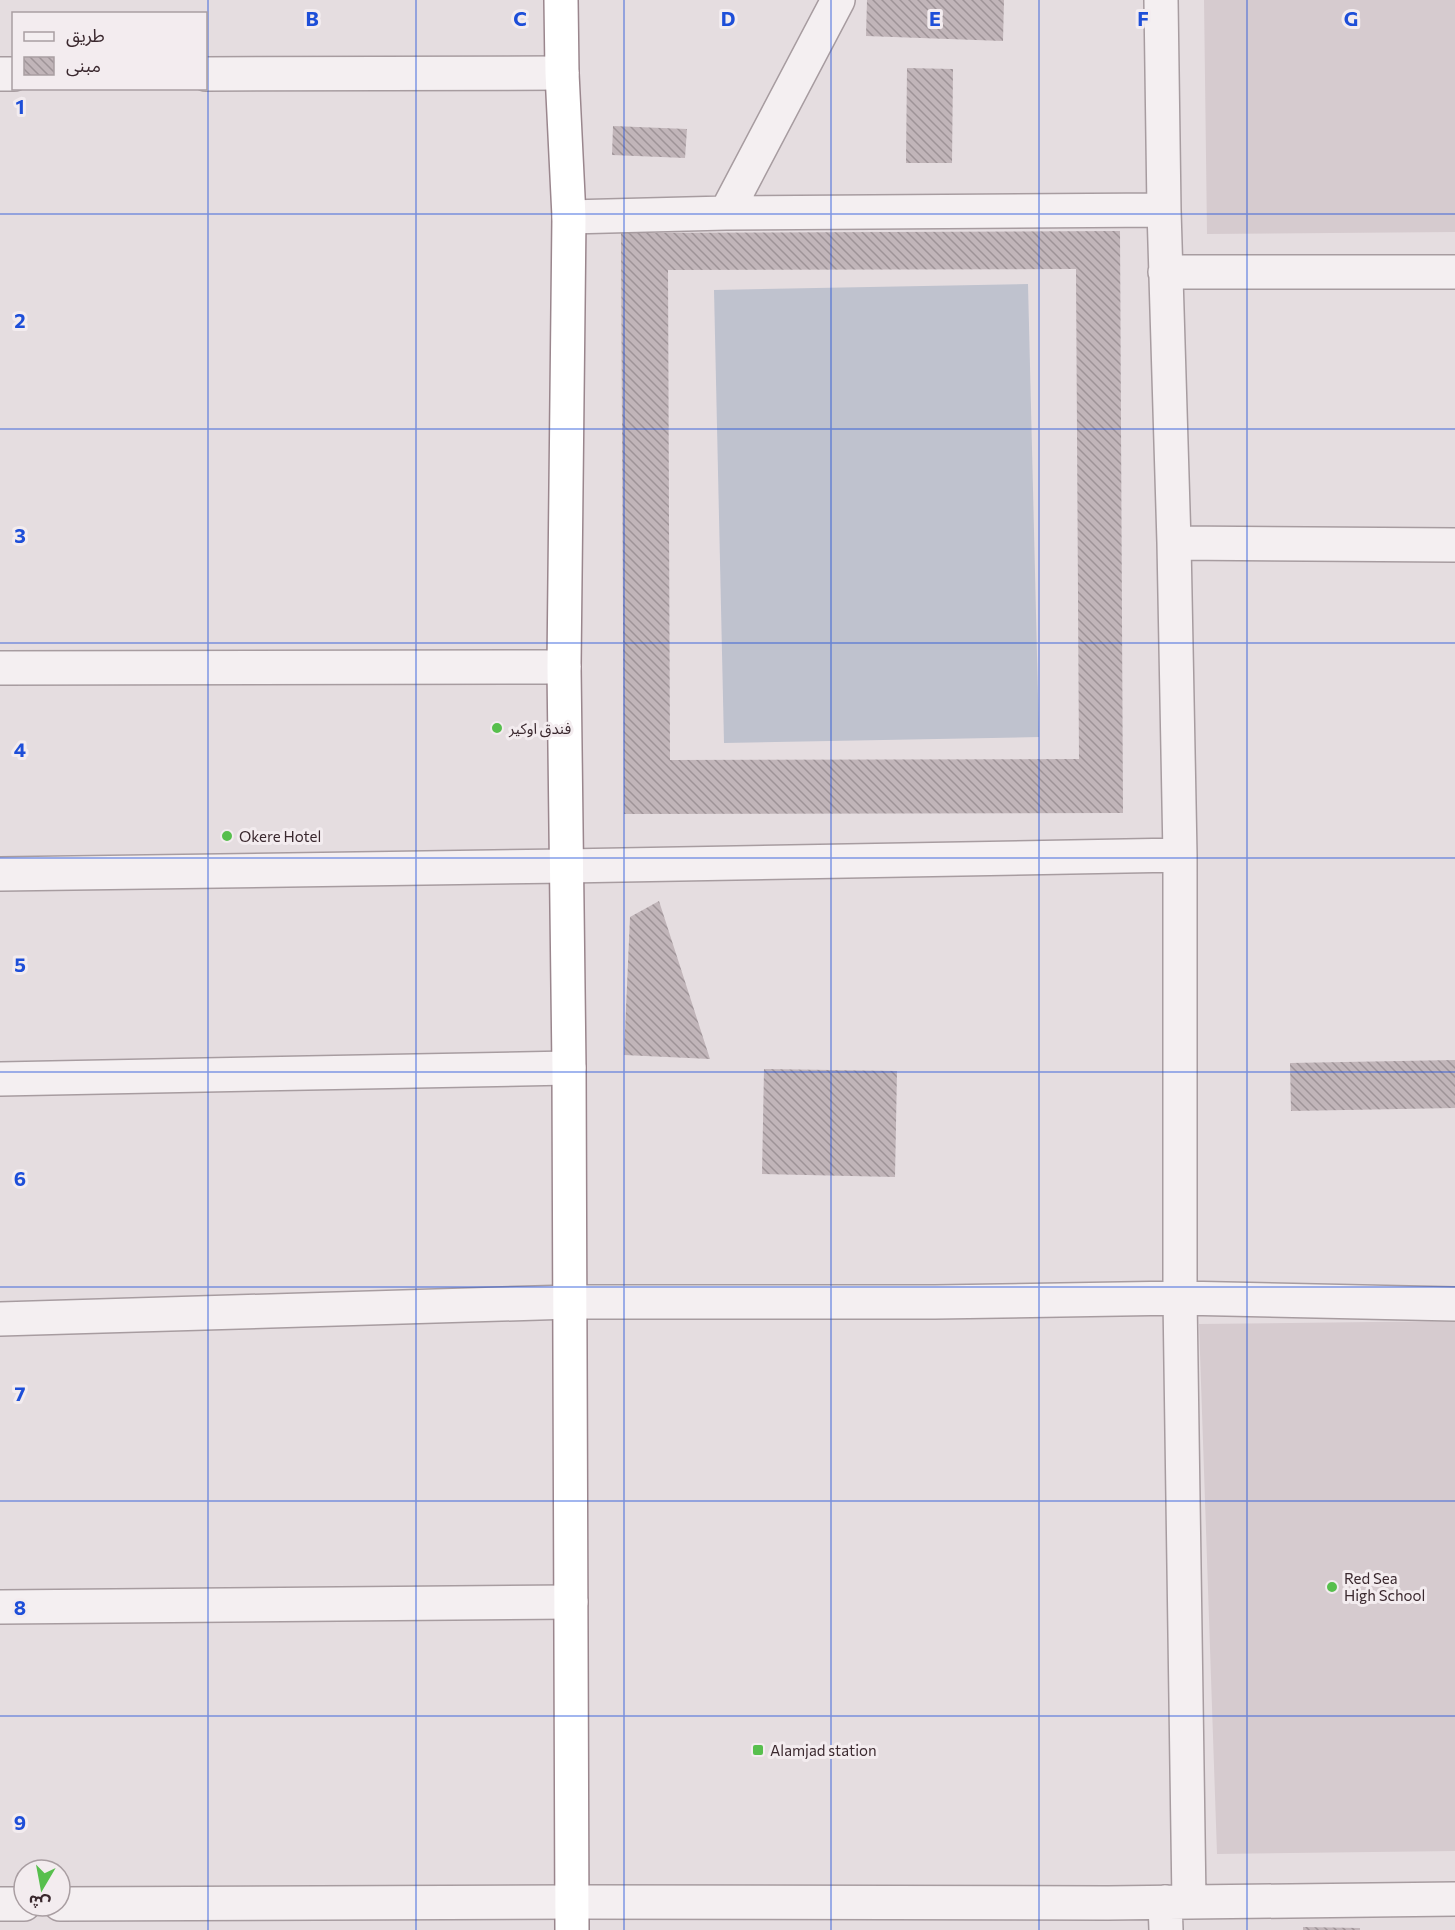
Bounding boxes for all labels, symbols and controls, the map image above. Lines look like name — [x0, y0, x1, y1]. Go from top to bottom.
text: B — [305, 6, 319, 30]
text: C — [513, 6, 527, 30]
text: D — [721, 6, 735, 30]
text: E — [929, 6, 941, 30]
text: F — [1137, 6, 1149, 30]
text: G — [1344, 6, 1358, 30]
legend — [12, 12, 207, 90]
text: طريق — [66, 24, 105, 47]
text: مبنى — [66, 54, 101, 77]
text: 1 — [15, 94, 25, 118]
text: 2 — [14, 308, 26, 332]
text: 3 — [14, 523, 26, 547]
place label: فندق اوكير — [508, 719, 572, 738]
marker: فندق اوكير — [490, 721, 504, 735]
text: 4 — [14, 737, 26, 761]
place label: Okere Hotel — [239, 827, 321, 845]
marker: Okere Hotel — [220, 829, 234, 843]
text: 5 — [14, 952, 26, 976]
text: 6 — [14, 1166, 26, 1190]
text: 7 — [15, 1381, 26, 1405]
place label: Red Sea High School — [1344, 1569, 1425, 1604]
marker: Red Sea High School — [1325, 1580, 1339, 1594]
text: 8 — [14, 1595, 26, 1619]
place label: Alamjad station — [770, 1741, 877, 1759]
marker: Alamjad station — [751, 1743, 765, 1757]
text: 9 — [14, 1810, 26, 1834]
north arrow — [12, 1858, 72, 1918]
text: ش — [27, 1891, 52, 1915]

